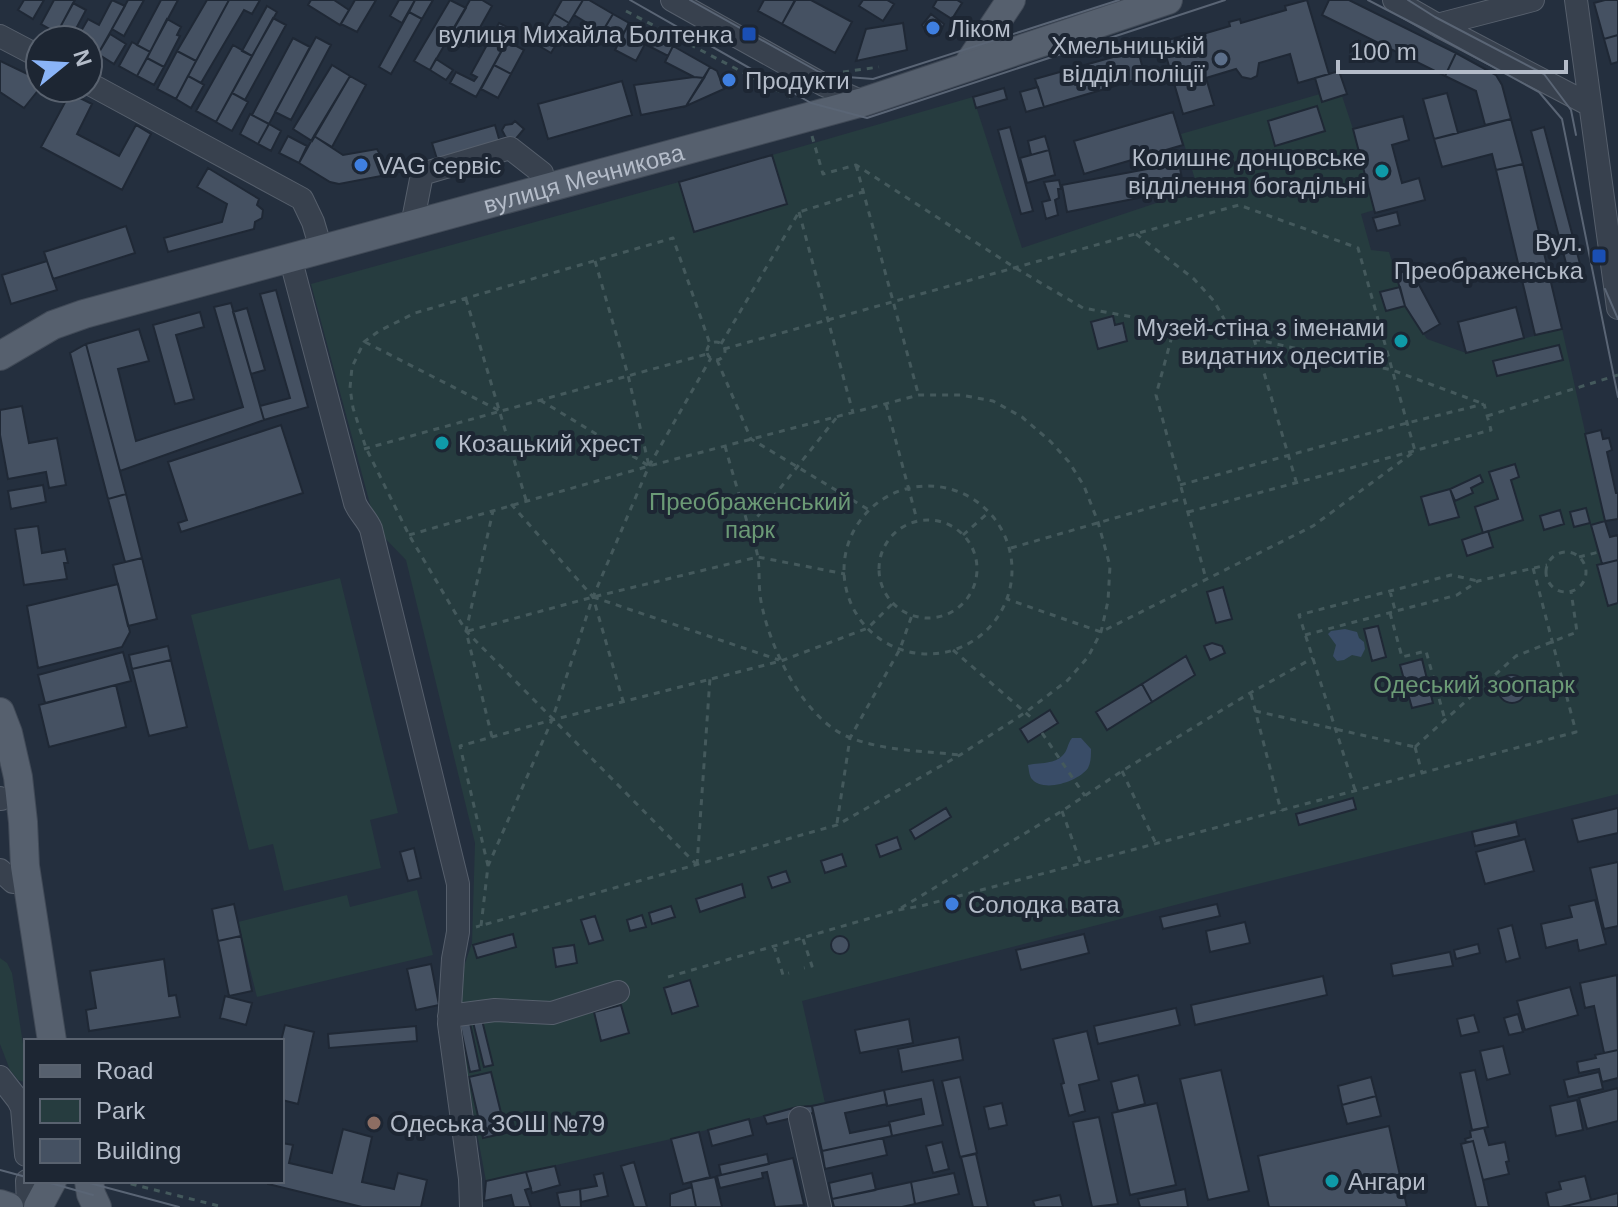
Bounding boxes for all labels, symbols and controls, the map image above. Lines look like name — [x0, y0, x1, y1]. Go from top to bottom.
place label: Ліком — [949, 15, 1011, 42]
marker: Ліком — [924, 19, 942, 37]
place label: вулиця Михайла Болтенка — [438, 21, 734, 48]
north arrow — [24, 24, 104, 104]
scale bar — [1338, 24, 1566, 74]
marker: вулиця Михайла Болтенка — [740, 25, 758, 43]
place label: Хмельницькій відділ поліції — [1051, 32, 1205, 87]
text: 100 m — [1350, 38, 1417, 65]
text: N — [68, 47, 97, 69]
marker: Хмельницькій відділ поліції — [1212, 50, 1230, 68]
place label: Продукти — [745, 67, 850, 94]
marker: Продукти — [720, 71, 738, 89]
street label: вулиця Мечникова — [480, 138, 687, 218]
place label: Колишнє донцовське відділення богадільні — [1128, 144, 1366, 199]
place label: VAG сервіс — [377, 152, 501, 179]
marker: VAG сервіс — [352, 156, 370, 174]
marker: Колишнє донцовське відділення богадільні — [1373, 162, 1391, 180]
place label: Вул. Преображенська — [1394, 229, 1584, 284]
marker: Вул. Преображенська — [1590, 247, 1608, 265]
place label: Музей-стіна з іменами видатних одеситів — [1136, 314, 1385, 369]
marker: Музей-стіна з іменами видатних одеситів — [1392, 332, 1410, 350]
place label: Козацький хрест — [458, 430, 641, 457]
marker: Козацький хрест — [433, 434, 451, 452]
park label: Преображенський парк — [649, 488, 851, 543]
park label: Одеський зоопарк — [1373, 671, 1575, 698]
place label: Солодка вата — [968, 891, 1120, 918]
marker: Солодка вата — [943, 895, 961, 913]
legend — [24, 1039, 284, 1183]
text: Road — [96, 1057, 153, 1084]
text: Park — [96, 1097, 146, 1124]
place label: Одеська ЗОШ №79 — [390, 1110, 605, 1137]
marker: Одеська ЗОШ №79 — [365, 1114, 383, 1132]
text: Building — [96, 1137, 181, 1164]
place label: Ангари — [1348, 1168, 1426, 1195]
marker: Ангари — [1323, 1172, 1341, 1190]

